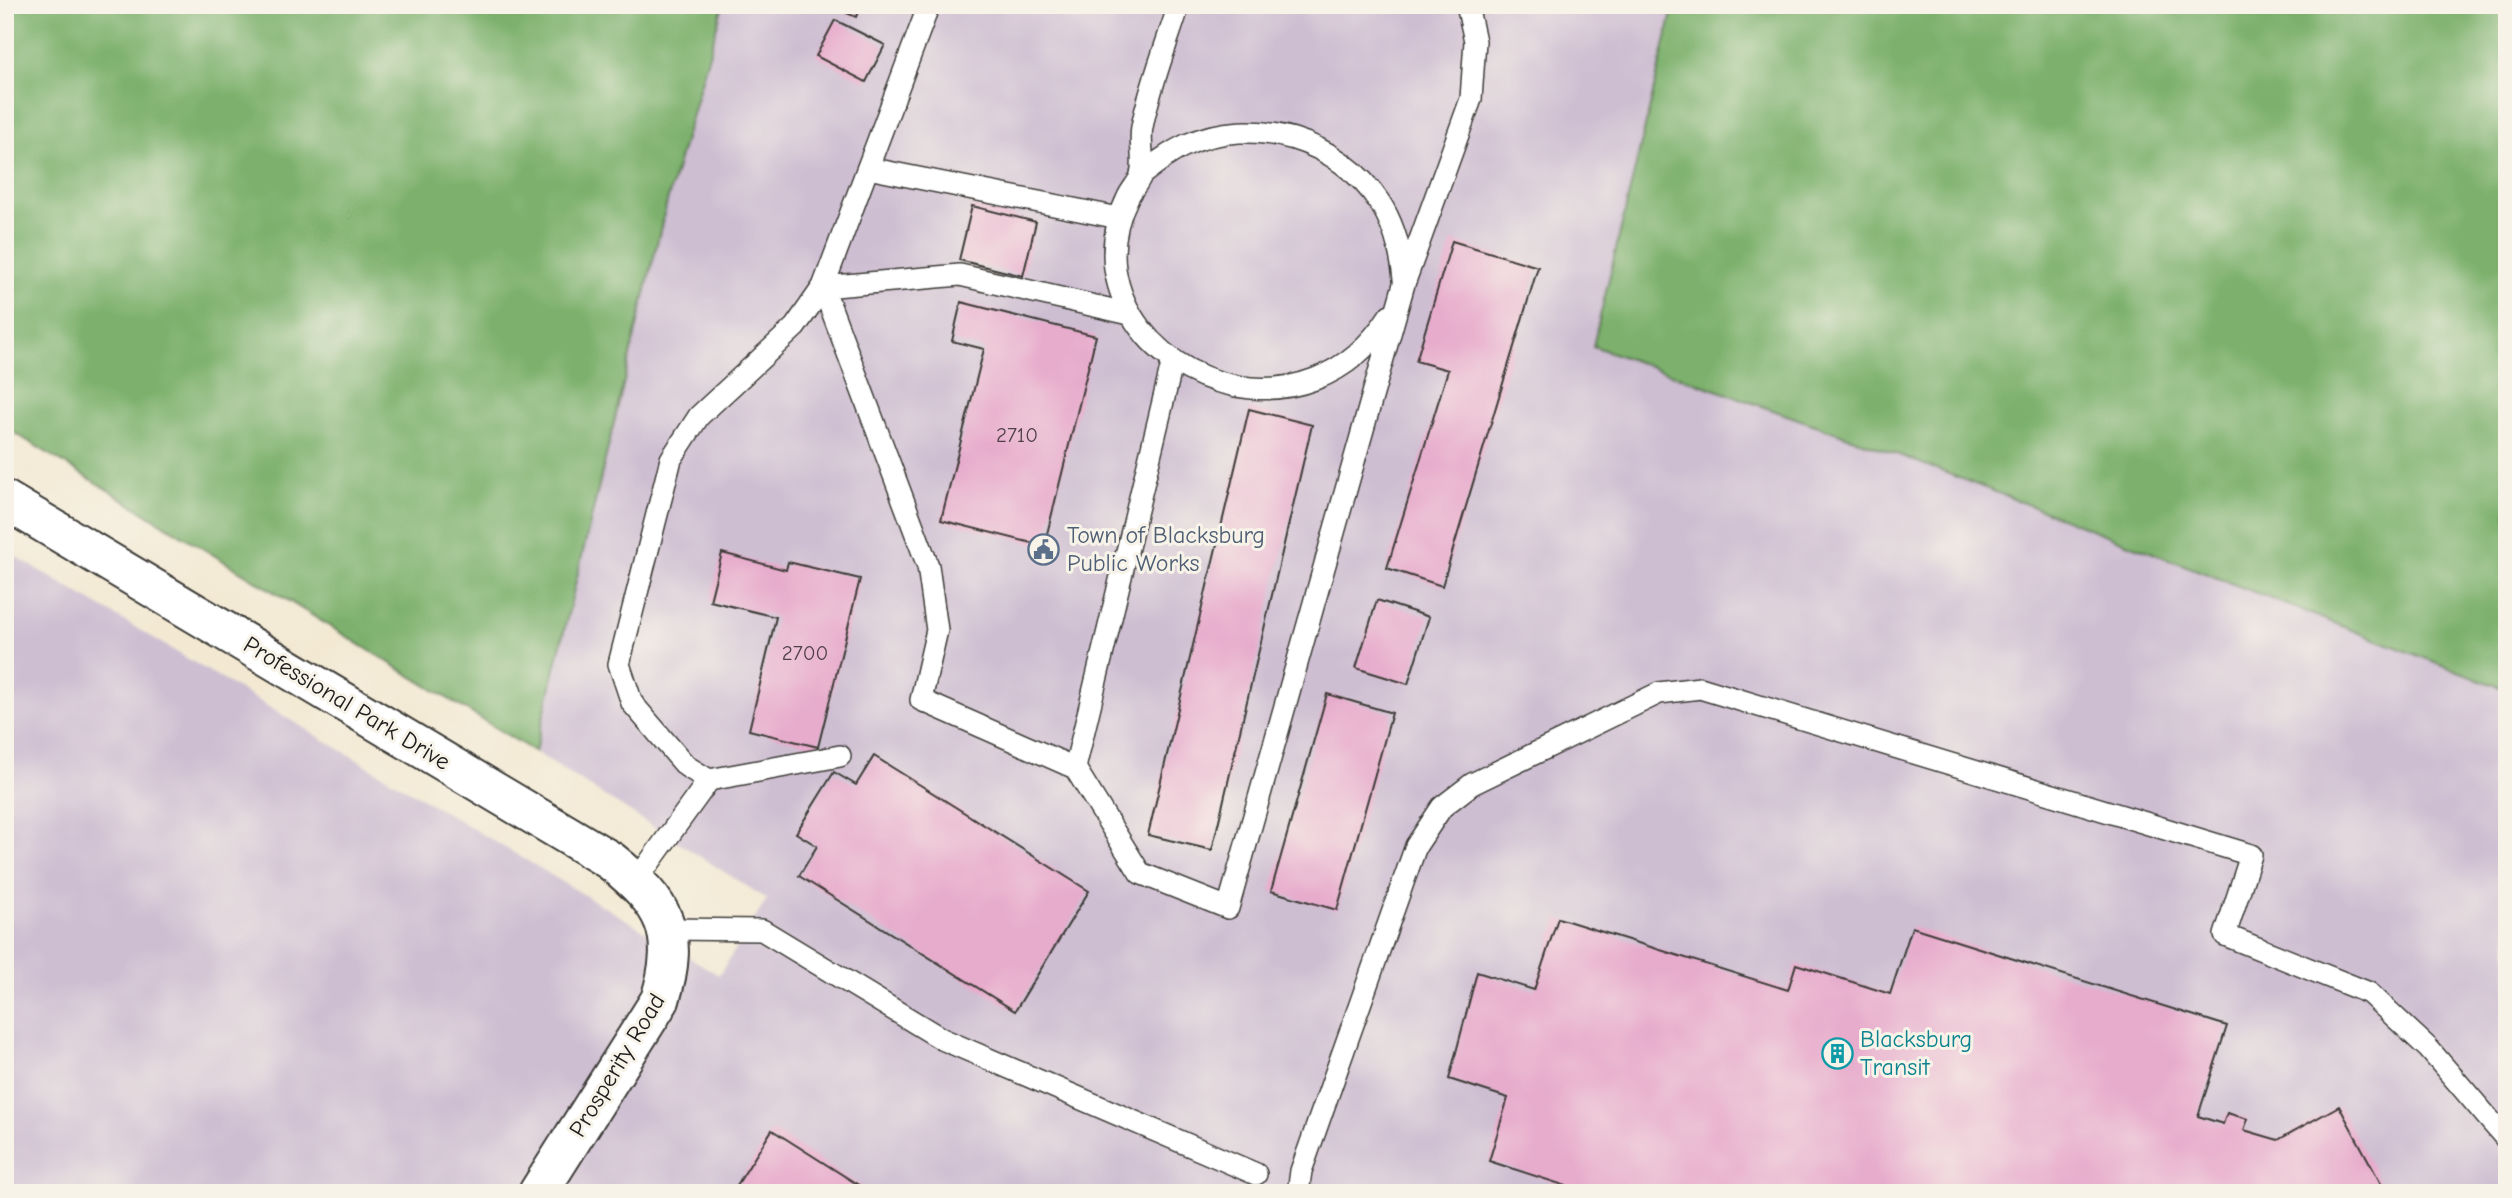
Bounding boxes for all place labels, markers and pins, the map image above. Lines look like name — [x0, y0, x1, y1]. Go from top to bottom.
place label: Town of Blacksburg Public Works — [1067, 521, 1265, 577]
public building icon: Town of Blacksburg Public Works — [1027, 532, 1061, 566]
place label: Blacksburg Transit — [1860, 1025, 1972, 1081]
building icon: Blacksburg Transit — [1820, 1036, 1854, 1070]

